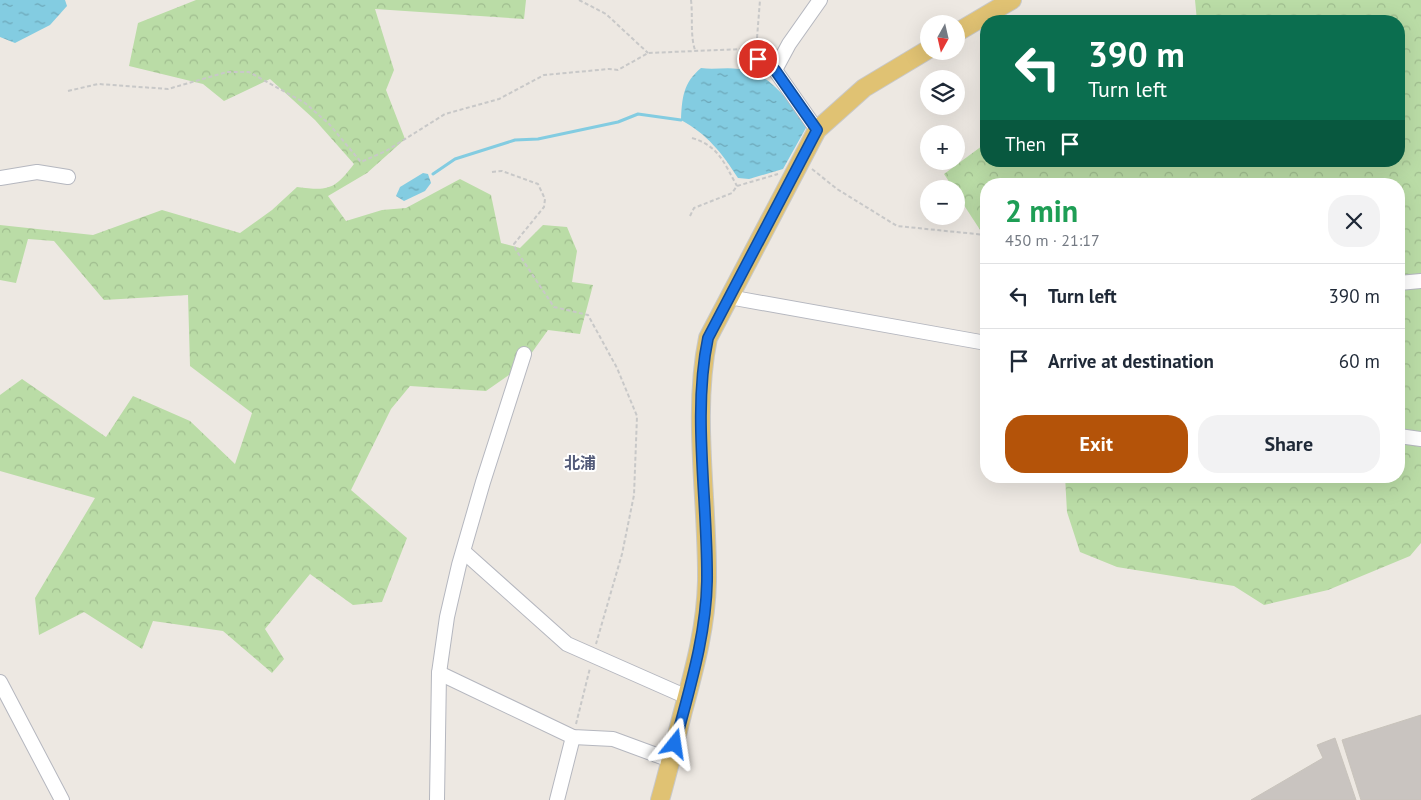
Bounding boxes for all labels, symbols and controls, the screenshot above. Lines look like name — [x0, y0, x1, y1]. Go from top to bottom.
north arrow — [920, 15, 965, 60]
map controls — [920, 15, 965, 225]
text: 390 m — [1088, 31, 1185, 77]
icon: left — [1005, 35, 1070, 100]
pin — [737, 38, 779, 80]
icon: arrive — [744, 45, 772, 73]
button: layers — [920, 70, 965, 115]
text: Turn left — [1088, 75, 1167, 103]
button: + — [920, 125, 965, 170]
icon: arrive — [1056, 130, 1084, 158]
text: Then — [1005, 132, 1046, 156]
button: − — [920, 180, 965, 225]
text: 2 min — [1005, 191, 1078, 230]
button: close — [1328, 195, 1380, 247]
text: 450 m · 21:17 — [1005, 230, 1100, 250]
icon: left — [1005, 282, 1033, 310]
text: Turn left — [1048, 284, 1117, 308]
text: 390 m — [1328, 284, 1380, 308]
icon: arrive — [1005, 347, 1033, 375]
text: Arrive at destination — [1048, 349, 1214, 373]
text: 60 m — [1339, 349, 1380, 373]
button: Exit — [1005, 415, 1188, 473]
button: Share — [1198, 415, 1380, 473]
district label: 北浦 — [564, 453, 596, 473]
position arrow — [648, 717, 700, 769]

